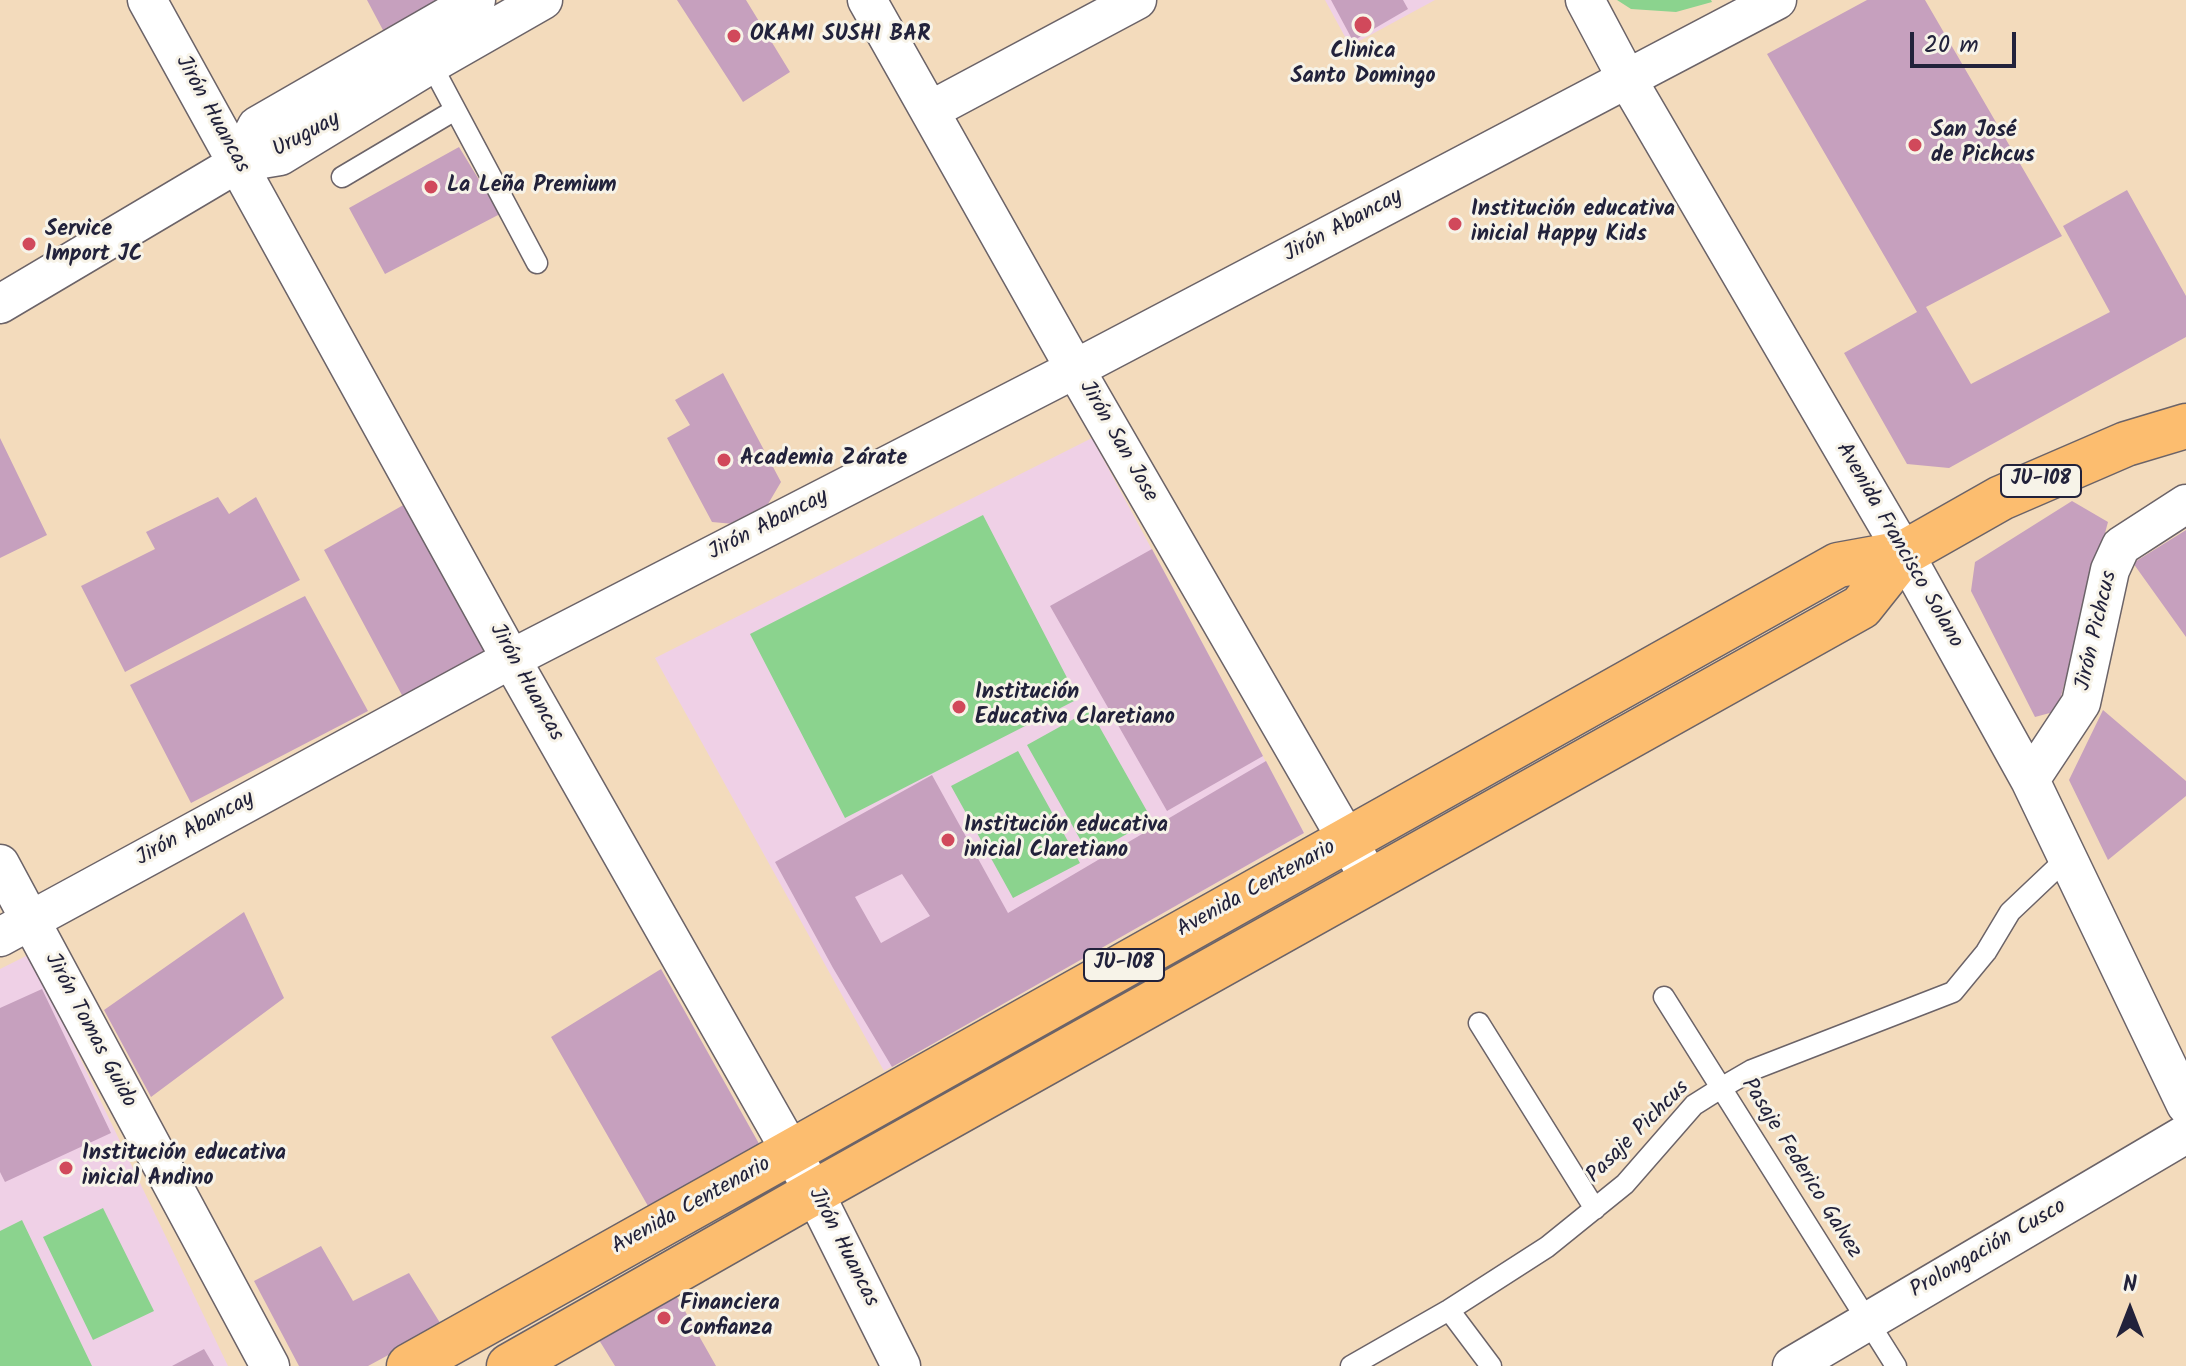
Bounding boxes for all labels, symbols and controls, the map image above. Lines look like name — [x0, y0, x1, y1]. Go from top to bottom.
marker: Clinica Santo Domingo — [1352, 14, 1374, 36]
scale bar — [1914, 16, 2020, 66]
place label: OKAMI SUSHI BAR — [750, 23, 930, 49]
text: 20 m — [1924, 26, 1979, 65]
marker: OKAMI SUSHI BAR — [725, 27, 743, 45]
place label: Clinica Santo Domingo — [1290, 40, 1436, 92]
street label: Jirón Huancas — [168, 52, 254, 178]
street label: Uruguay — [269, 107, 345, 165]
place label: San José de Pichcus — [1931, 119, 2035, 170]
marker: San José de Pichcus — [1906, 136, 1924, 154]
place label: La Leña Premium — [447, 174, 617, 200]
marker: La Leña Premium — [422, 178, 440, 196]
street label: Jirón Abancay — [1280, 185, 1408, 269]
place label: Institución educativa inicial Happy Kids — [1471, 198, 1675, 250]
marker: Institución educativa inicial Happy Kids — [1446, 215, 1464, 233]
place label: Service Import JC — [45, 218, 142, 270]
marker: Service Import JC — [20, 235, 38, 253]
street label: Jirón San Jose — [1072, 377, 1162, 507]
street label: Avenida Francisco Solano — [1828, 439, 1968, 653]
place label: Academia Zárate — [740, 447, 907, 473]
marker: Academia Zárate — [715, 451, 733, 469]
road number: JU-108 — [2001, 465, 2081, 497]
street label: Jirón Abancay — [705, 485, 833, 567]
street label: Jirón Pichcus — [2071, 569, 2125, 693]
street label: Jirón Huancas — [482, 620, 568, 746]
place label: Institución Educativa Claretiano — [975, 681, 1175, 732]
marker: Institución Educativa Claretiano — [950, 698, 968, 716]
street label: Jirón Abancay — [132, 787, 260, 873]
place label: Institución educativa inicial Claretiano — [964, 814, 1168, 866]
marker: Institución educativa inicial Claretiano — [939, 831, 957, 849]
street label: Avenida Centenario — [1173, 835, 1341, 945]
street label: Jirón Tomas Guido — [37, 949, 141, 1113]
road number: JU-108 — [1084, 949, 1164, 981]
street label: Pasaje Federico Galvez — [1734, 1074, 1866, 1264]
street label: Pasaje Pichcus — [1582, 1076, 1696, 1190]
place label: Institución educativa inicial Andino — [82, 1142, 286, 1194]
street label: Avenida Centenario — [608, 1152, 776, 1262]
marker: Institución educativa inicial Andino — [57, 1159, 75, 1177]
street label: Jirón Huancas — [801, 1184, 883, 1312]
street label: Prolongación Cusco — [1906, 1195, 2072, 1305]
text: N — [2123, 1268, 2137, 1303]
north arrow — [2090, 1270, 2170, 1350]
place label: Financiera Confianza — [680, 1292, 780, 1344]
marker: Financiera Confianza — [655, 1309, 673, 1327]

